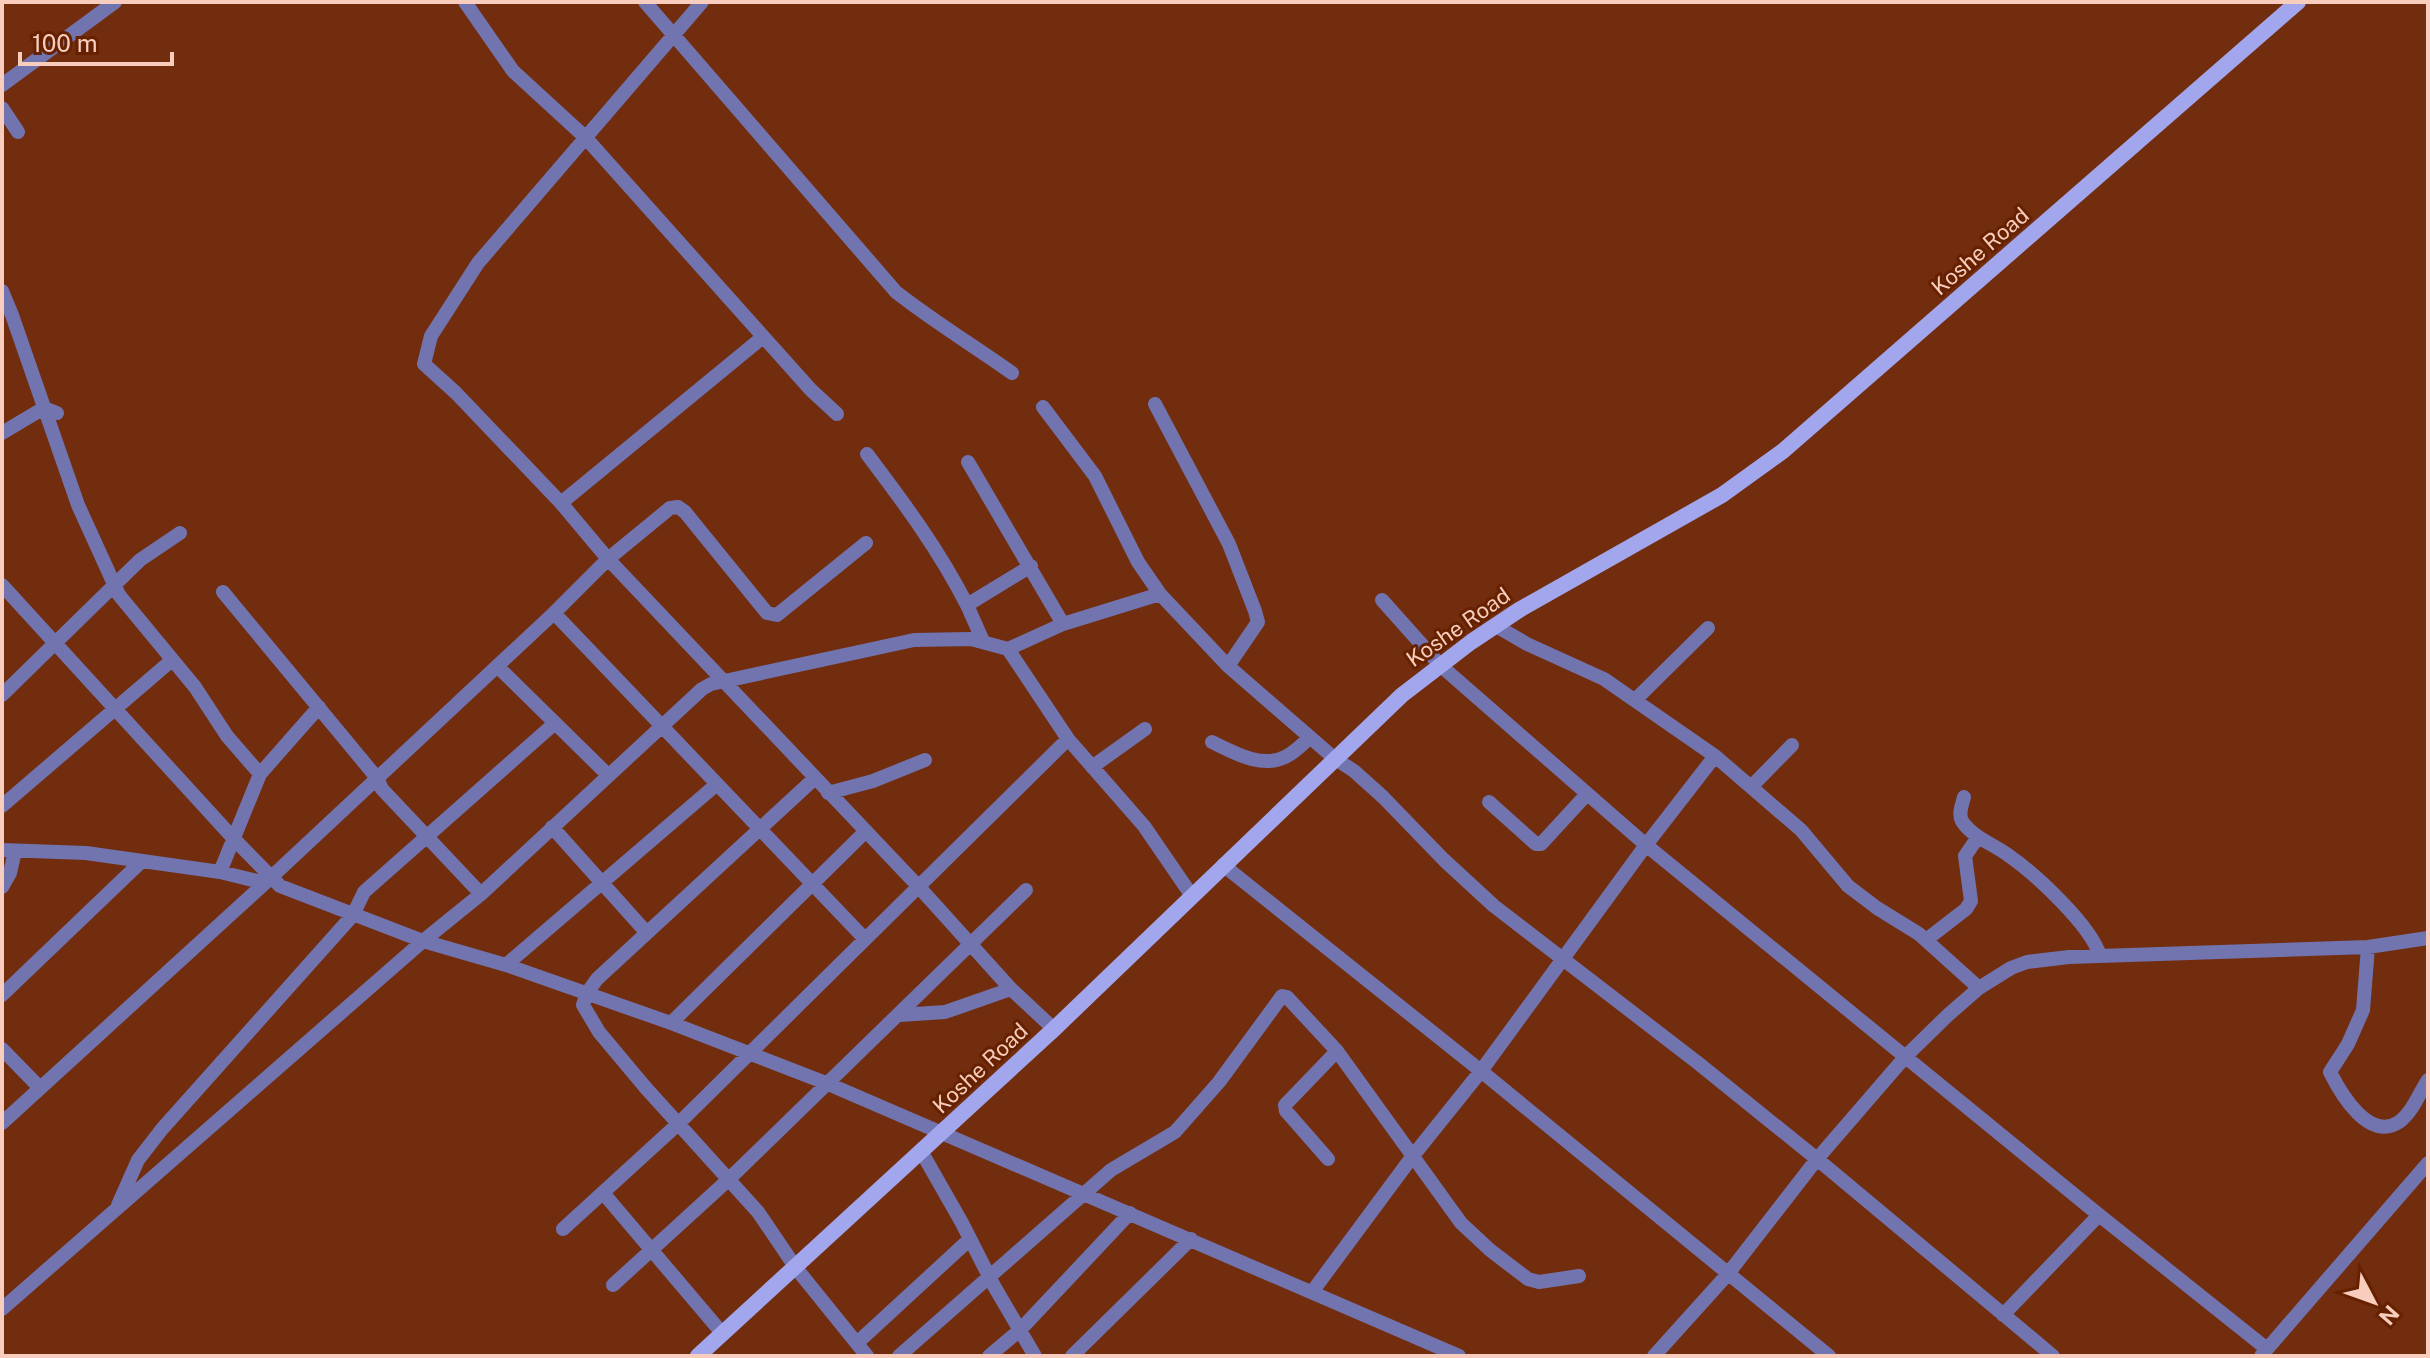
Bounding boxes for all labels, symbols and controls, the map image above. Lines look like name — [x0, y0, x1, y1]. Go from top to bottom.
scale bar — [20, 16, 172, 66]
text: 100 m — [32, 29, 98, 57]
street label: Koshe Road — [1926, 202, 2034, 300]
street label: Koshe Road — [1401, 582, 1515, 672]
street label: Koshe Road — [927, 1017, 1033, 1119]
north arrow — [2334, 1262, 2414, 1342]
text: N — [2374, 1300, 2405, 1330]

